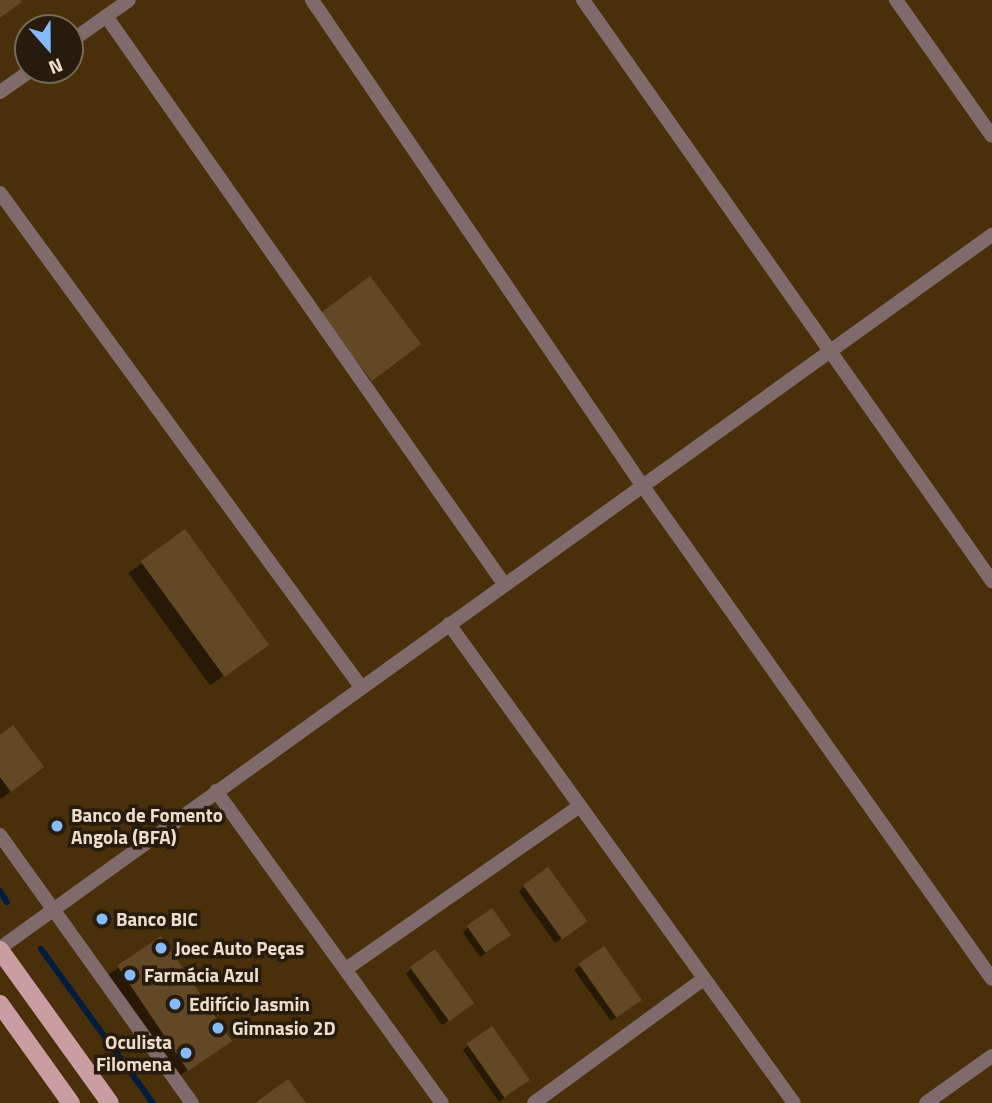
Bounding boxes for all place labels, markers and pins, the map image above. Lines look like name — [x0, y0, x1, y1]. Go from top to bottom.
place label: Banco de Fomento Angola (BFA) — [71, 804, 223, 848]
marker: Banco de Fomento Angola (BFA) — [49, 818, 65, 834]
place label: Banco BIC — [116, 908, 198, 930]
marker: Banco BIC — [94, 911, 110, 927]
place label: Joec Auto Peças — [175, 937, 304, 959]
marker: Joec Auto Peças — [153, 940, 169, 956]
place label: Farmácia Azul — [144, 964, 259, 986]
marker: Farmácia Azul — [122, 967, 138, 983]
place label: Edifício Jasmin — [189, 993, 310, 1015]
marker: Edifício Jasmin — [167, 996, 183, 1012]
place label: Gimnasio 2D — [232, 1017, 336, 1039]
marker: Gimnasio 2D — [210, 1020, 226, 1036]
place label: Oculista Filomena — [96, 1031, 172, 1075]
marker: Oculista Filomena — [178, 1045, 194, 1061]

